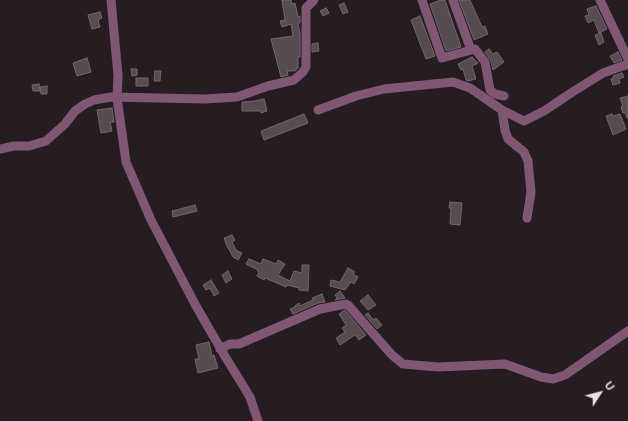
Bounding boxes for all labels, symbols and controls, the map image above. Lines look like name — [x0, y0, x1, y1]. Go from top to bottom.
north arrow — [580, 373, 620, 413]
text: U — [603, 379, 617, 393]

